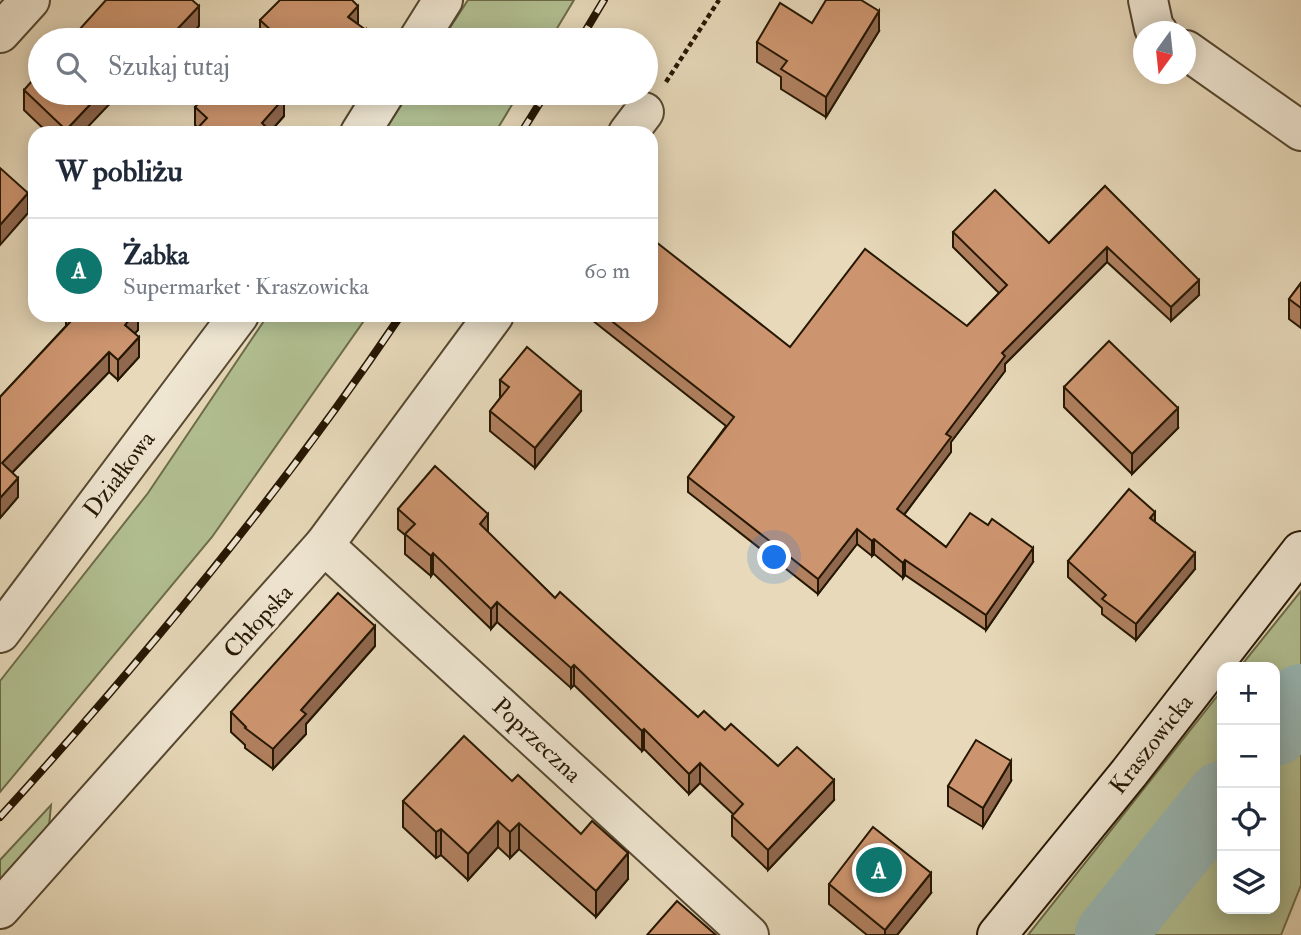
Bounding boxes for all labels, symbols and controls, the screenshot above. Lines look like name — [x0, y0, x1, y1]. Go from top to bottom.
north arrow — [1133, 21, 1196, 84]
search box — [28, 28, 658, 105]
icon: search — [52, 48, 90, 86]
text: Szukaj tutaj — [108, 51, 230, 83]
text: W pobliżu — [56, 153, 183, 190]
text: Żabka — [123, 240, 189, 272]
text: A — [72, 256, 86, 285]
text: 60 m — [584, 256, 630, 285]
text: Supermarket · Kraszowicka — [123, 272, 369, 301]
street label: Działkowa — [77, 424, 163, 524]
your location — [757, 540, 791, 574]
street label: Chłopska — [217, 577, 301, 665]
map controls — [1217, 662, 1280, 914]
button: + — [1217, 662, 1280, 725]
street label: Kraszowicka — [1103, 687, 1201, 801]
street label: Poprzeczna — [485, 691, 589, 790]
button: − — [1217, 725, 1280, 788]
button: locate — [1217, 788, 1280, 851]
pin: A — [856, 844, 902, 896]
button: layers — [1217, 851, 1280, 914]

